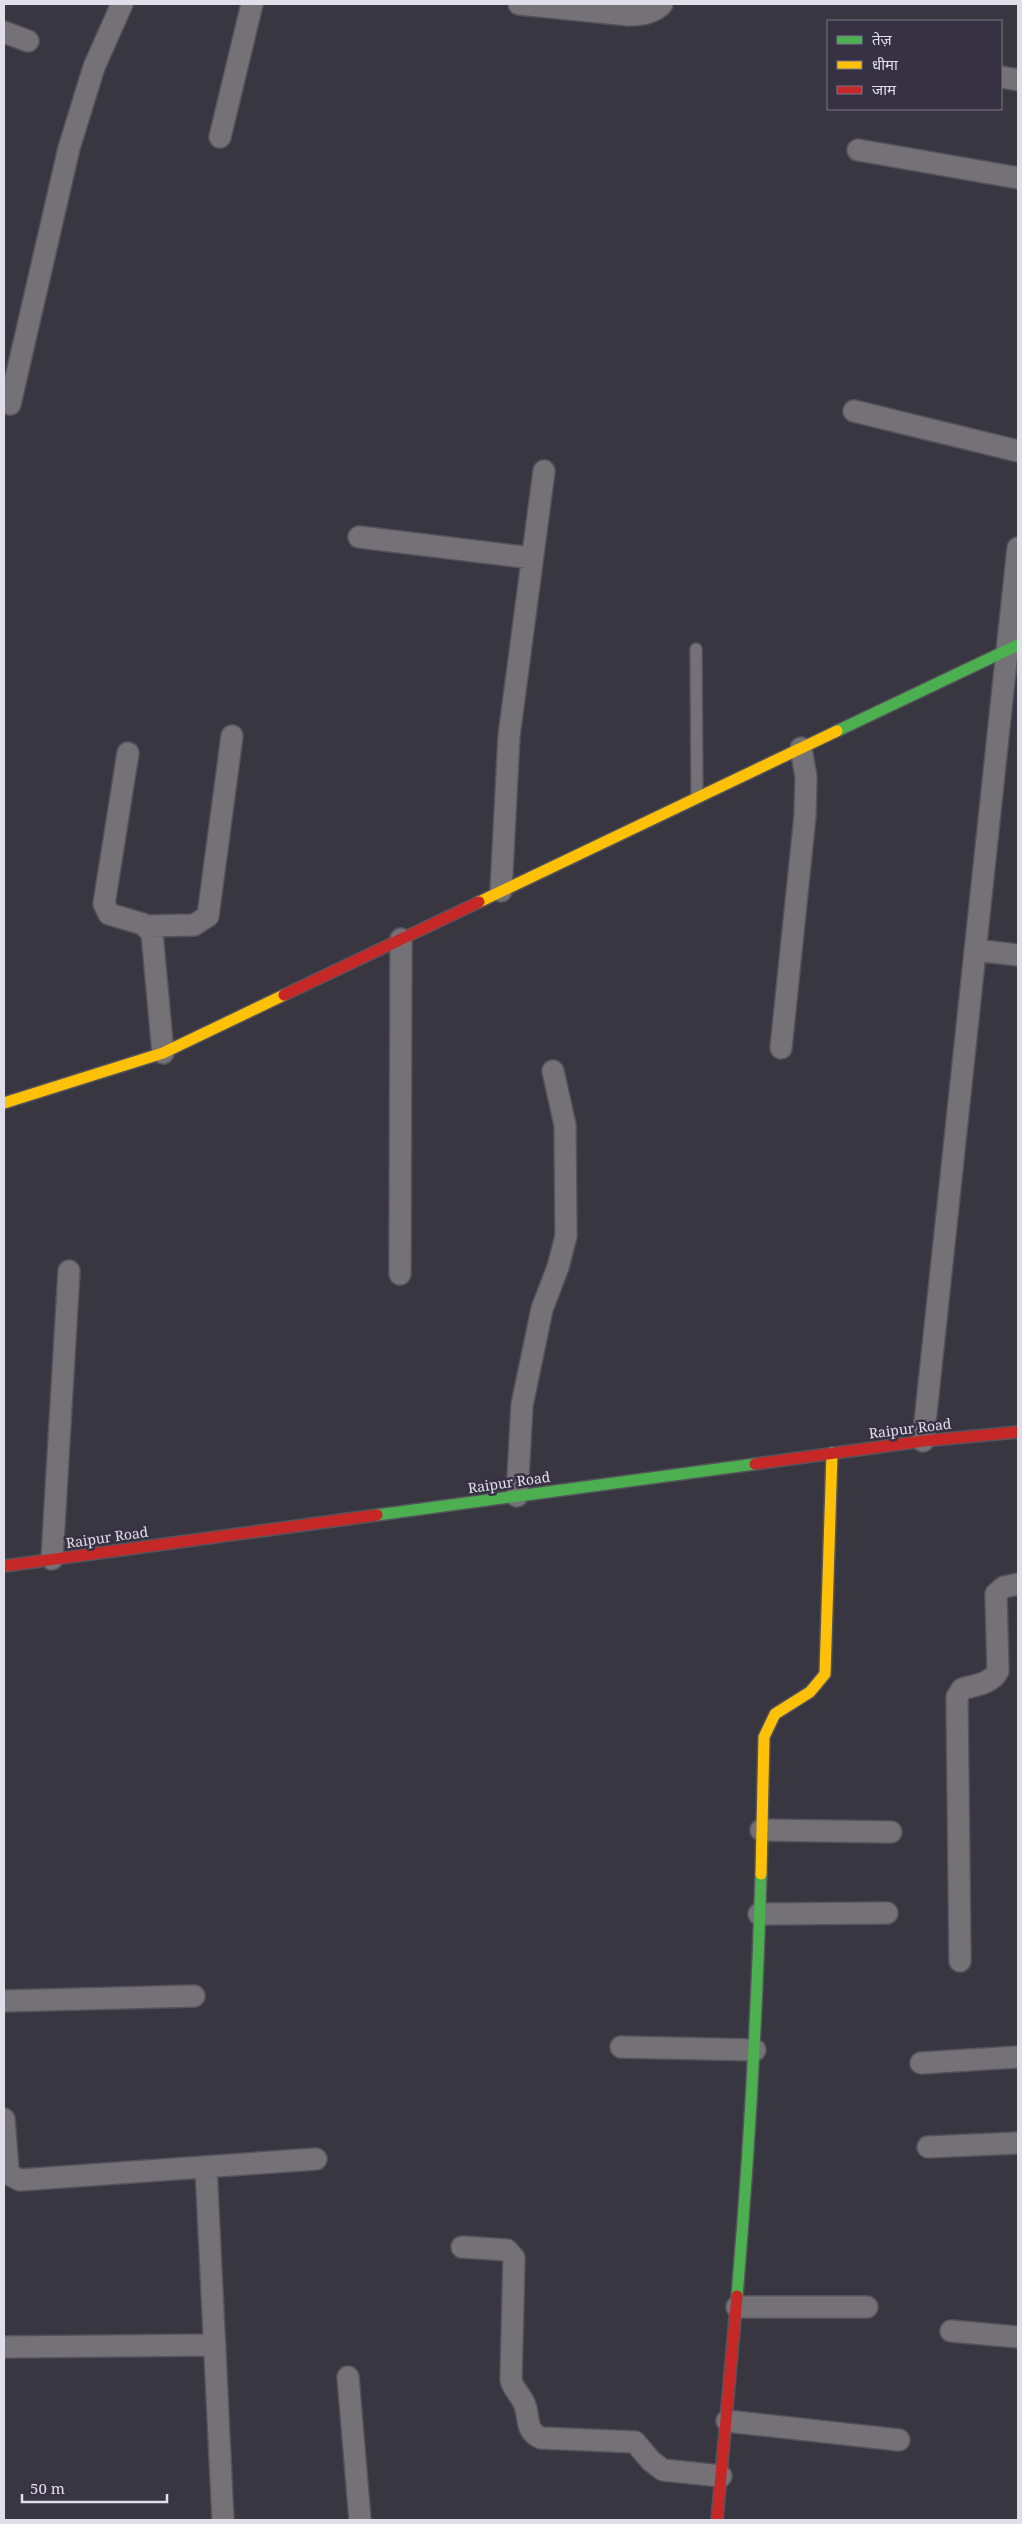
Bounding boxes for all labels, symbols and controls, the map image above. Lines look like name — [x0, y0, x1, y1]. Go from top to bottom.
legend — [827, 20, 1002, 110]
text: तेज़ — [872, 29, 893, 49]
text: धीमा — [872, 54, 899, 74]
text: जाम — [872, 79, 897, 99]
street label: Raipur Road — [868, 1413, 953, 1442]
street label: Raipur Road — [467, 1467, 552, 1497]
street label: Raipur Road — [65, 1522, 150, 1552]
scale bar — [22, 2472, 168, 2504]
text: 50 m — [30, 2478, 65, 2498]

